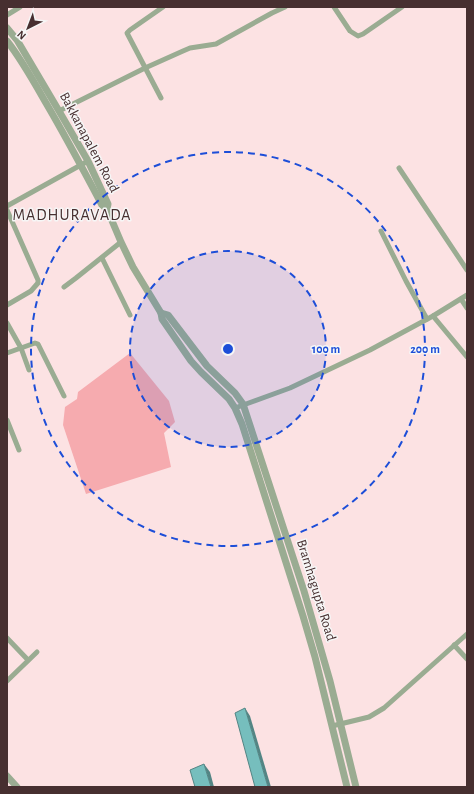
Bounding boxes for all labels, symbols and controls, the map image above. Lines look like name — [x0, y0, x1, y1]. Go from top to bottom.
north arrow — [8, 8, 48, 48]
text: N — [15, 28, 28, 42]
street label: Bakkanapalem Road — [57, 90, 121, 195]
district label: MADHURAVADA — [12, 207, 132, 223]
centre of rings — [221, 342, 235, 356]
text: 100 m — [312, 343, 340, 355]
text: 200 m — [410, 343, 440, 355]
street label: Bramhagupta Road — [294, 538, 338, 643]

